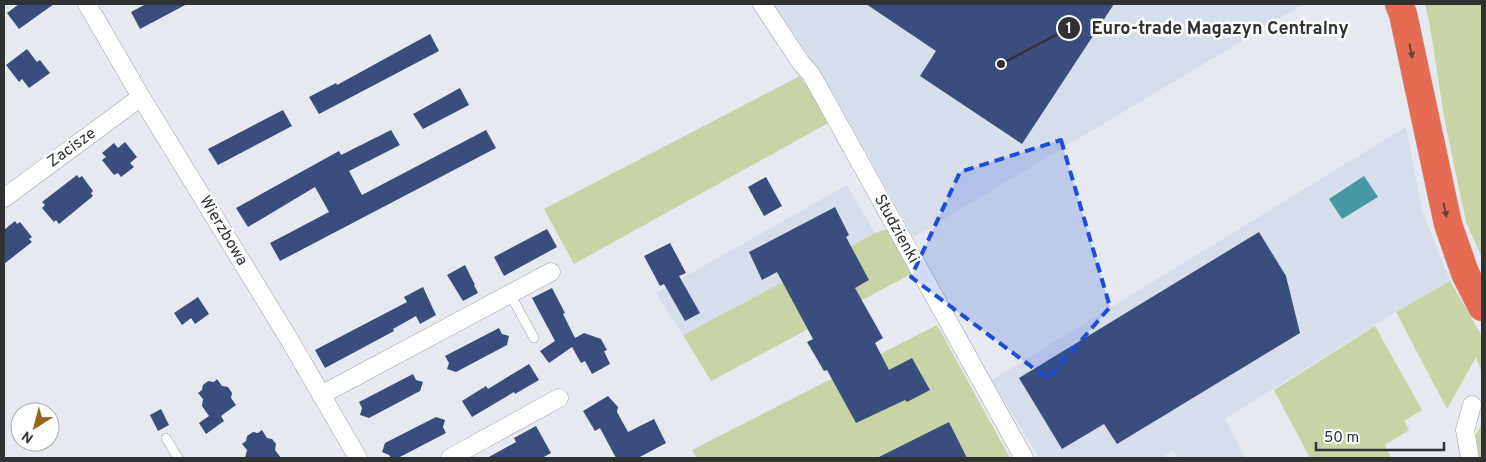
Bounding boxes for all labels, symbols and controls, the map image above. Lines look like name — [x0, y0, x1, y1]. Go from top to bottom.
callout: Euro-trade Magazyn Centralny — [1056, 12, 1359, 45]
text: Euro-trade Magazyn Centralny — [1091, 18, 1349, 41]
text: 1 — [1066, 20, 1072, 39]
one-way arrow — [1407, 43, 1415, 59]
street label: Zacisze — [44, 124, 100, 172]
street label: Studzienki — [869, 191, 923, 267]
street label: Wierzbowa — [194, 192, 252, 270]
one-way arrow — [1441, 202, 1449, 217]
north arrow — [10, 402, 60, 452]
scale bar — [1316, 420, 1444, 452]
text: N — [19, 426, 37, 446]
text: 50 m — [1324, 429, 1359, 448]

